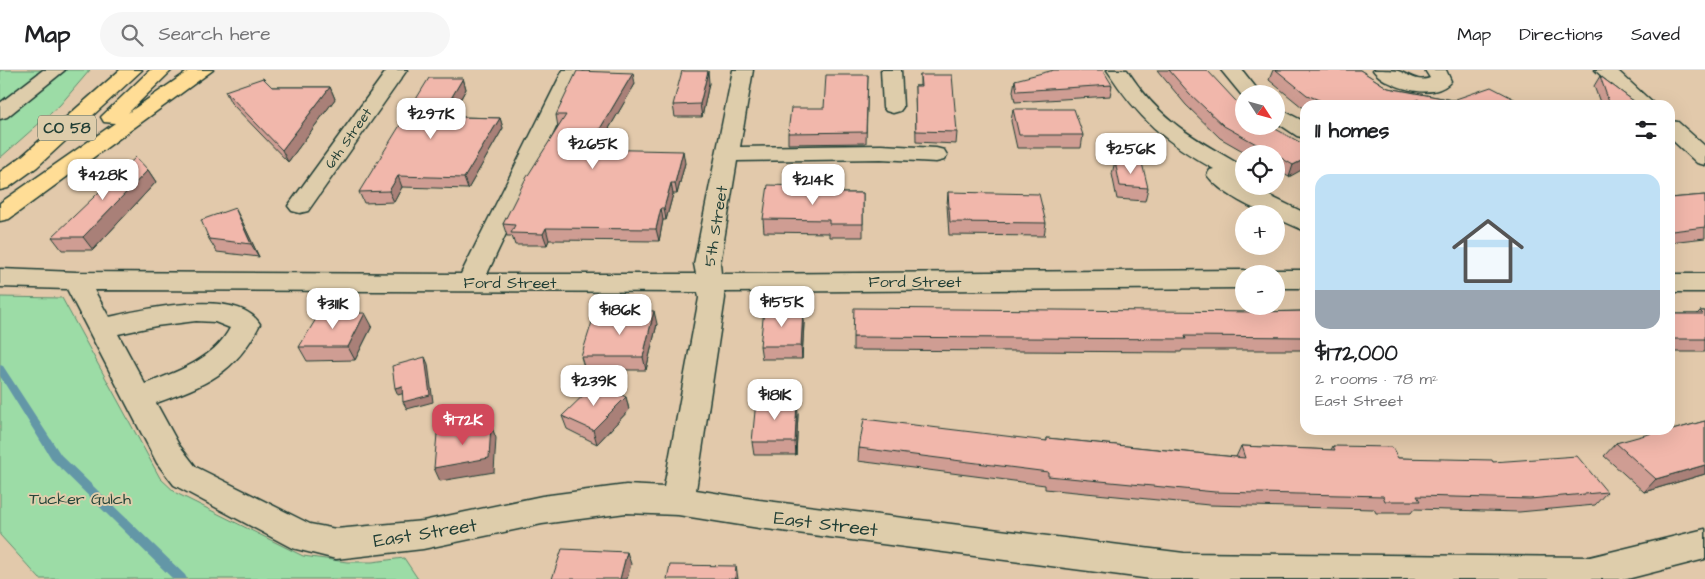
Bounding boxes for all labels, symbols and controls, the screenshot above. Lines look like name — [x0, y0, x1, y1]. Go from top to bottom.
search box — [100, 12, 450, 57]
text: Map — [25, 18, 70, 52]
icon: search — [118, 21, 146, 49]
text: Search here — [158, 21, 271, 48]
text: Map — [1457, 22, 1491, 47]
text: Directions — [1519, 22, 1603, 47]
text: Saved — [1631, 22, 1680, 47]
north arrow — [1235, 85, 1285, 135]
map controls — [1235, 85, 1285, 315]
pin: $297K — [396, 98, 466, 140]
text: $297K — [408, 103, 454, 125]
street label: 6th Street — [321, 104, 377, 173]
road number: CO 58 — [38, 116, 96, 140]
text: 11 homes — [1315, 116, 1389, 145]
icon: filters — [1632, 116, 1660, 144]
pin: $265K — [558, 128, 628, 170]
pin: $256K — [1096, 132, 1166, 175]
text: $265K — [568, 133, 618, 155]
text: $256K — [1106, 138, 1156, 160]
button: locate — [1235, 145, 1285, 195]
pin: $428K — [68, 158, 138, 201]
text: $428K — [78, 164, 128, 186]
pin: $214K — [778, 164, 848, 206]
text: $214K — [793, 169, 833, 191]
street label: 5th Street — [699, 184, 733, 268]
button: + — [1235, 205, 1285, 255]
icon: home — [1443, 206, 1533, 296]
button: − — [1235, 265, 1285, 315]
street label: Ford Street — [869, 271, 962, 293]
street label: Ford Street — [464, 272, 557, 294]
pin: $155K — [747, 286, 817, 328]
pin: $311K — [298, 288, 368, 330]
text: $155K — [760, 291, 804, 313]
text: $311K — [318, 293, 348, 315]
pin: $186K — [585, 294, 655, 336]
text: $186K — [599, 299, 641, 321]
text: $172,000 — [1315, 339, 1398, 368]
pin: $239K — [559, 364, 629, 407]
text: 2 rooms · 78 m² — [1315, 368, 1438, 390]
text: $239K — [572, 370, 617, 392]
pin: $181K — [740, 378, 810, 421]
text: $181K — [758, 384, 792, 406]
text: East Street — [1315, 390, 1403, 412]
pin: $172K — [428, 404, 498, 446]
text: $172K — [443, 409, 483, 431]
park label: Tucker Gulch — [29, 488, 131, 510]
street label: East Street — [772, 505, 880, 544]
street label: East Street — [372, 512, 479, 555]

